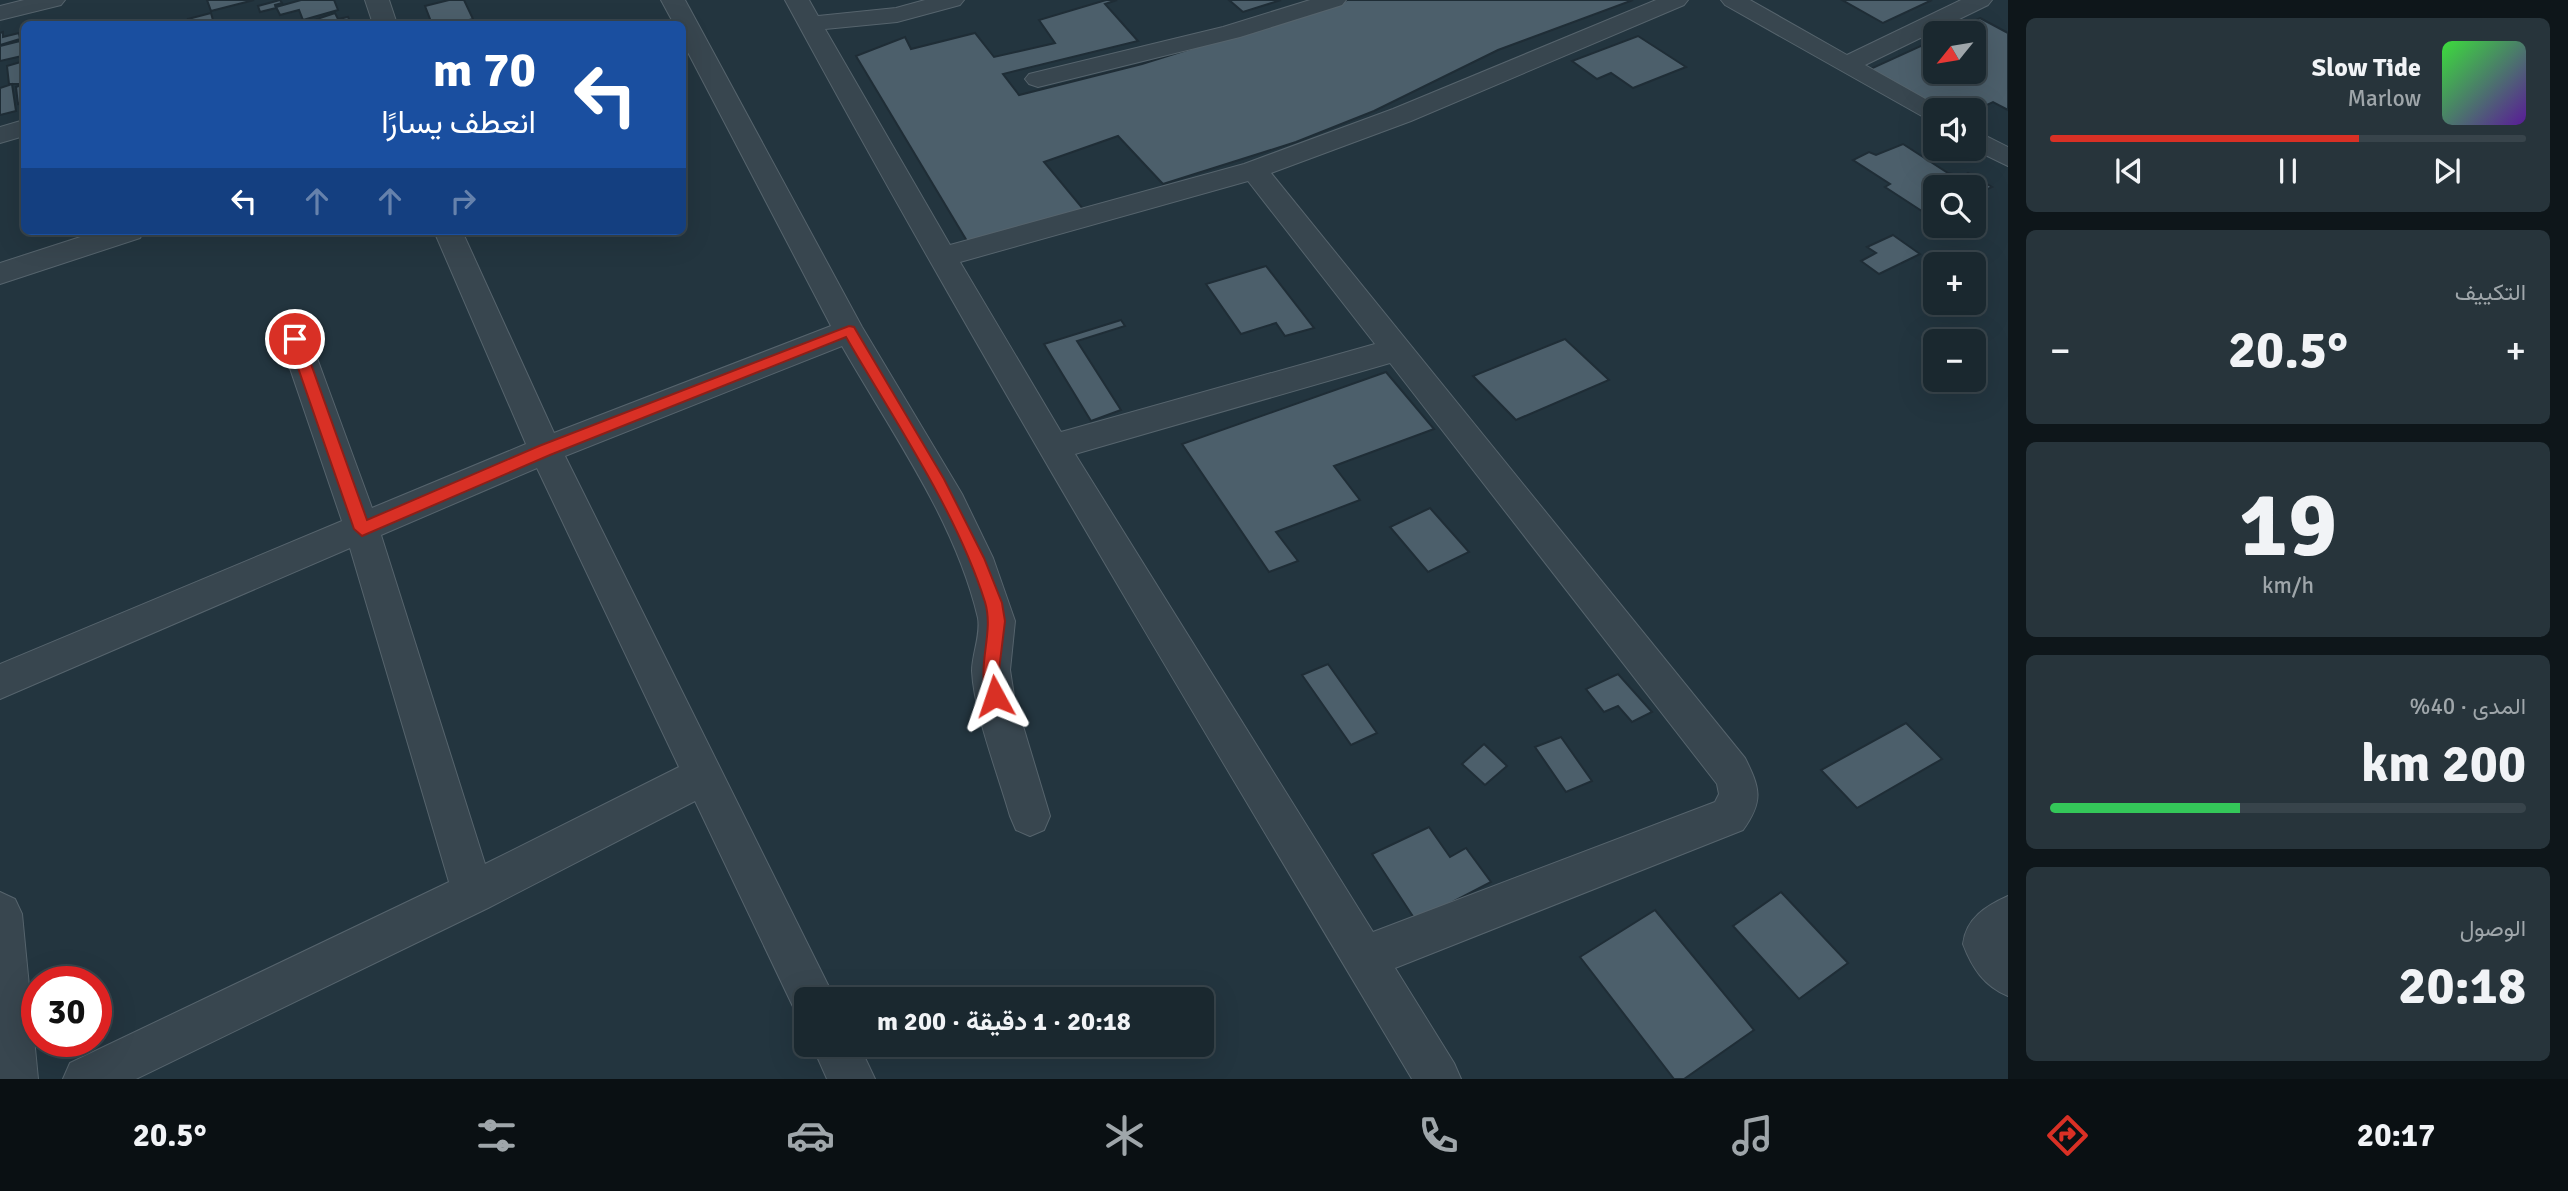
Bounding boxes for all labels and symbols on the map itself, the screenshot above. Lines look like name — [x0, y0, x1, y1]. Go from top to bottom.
north arrow — [1923, 21, 1986, 84]
pin — [265, 309, 325, 369]
position arrow — [958, 659, 1032, 733]
speed limit sign: 30 — [21, 966, 112, 1057]

